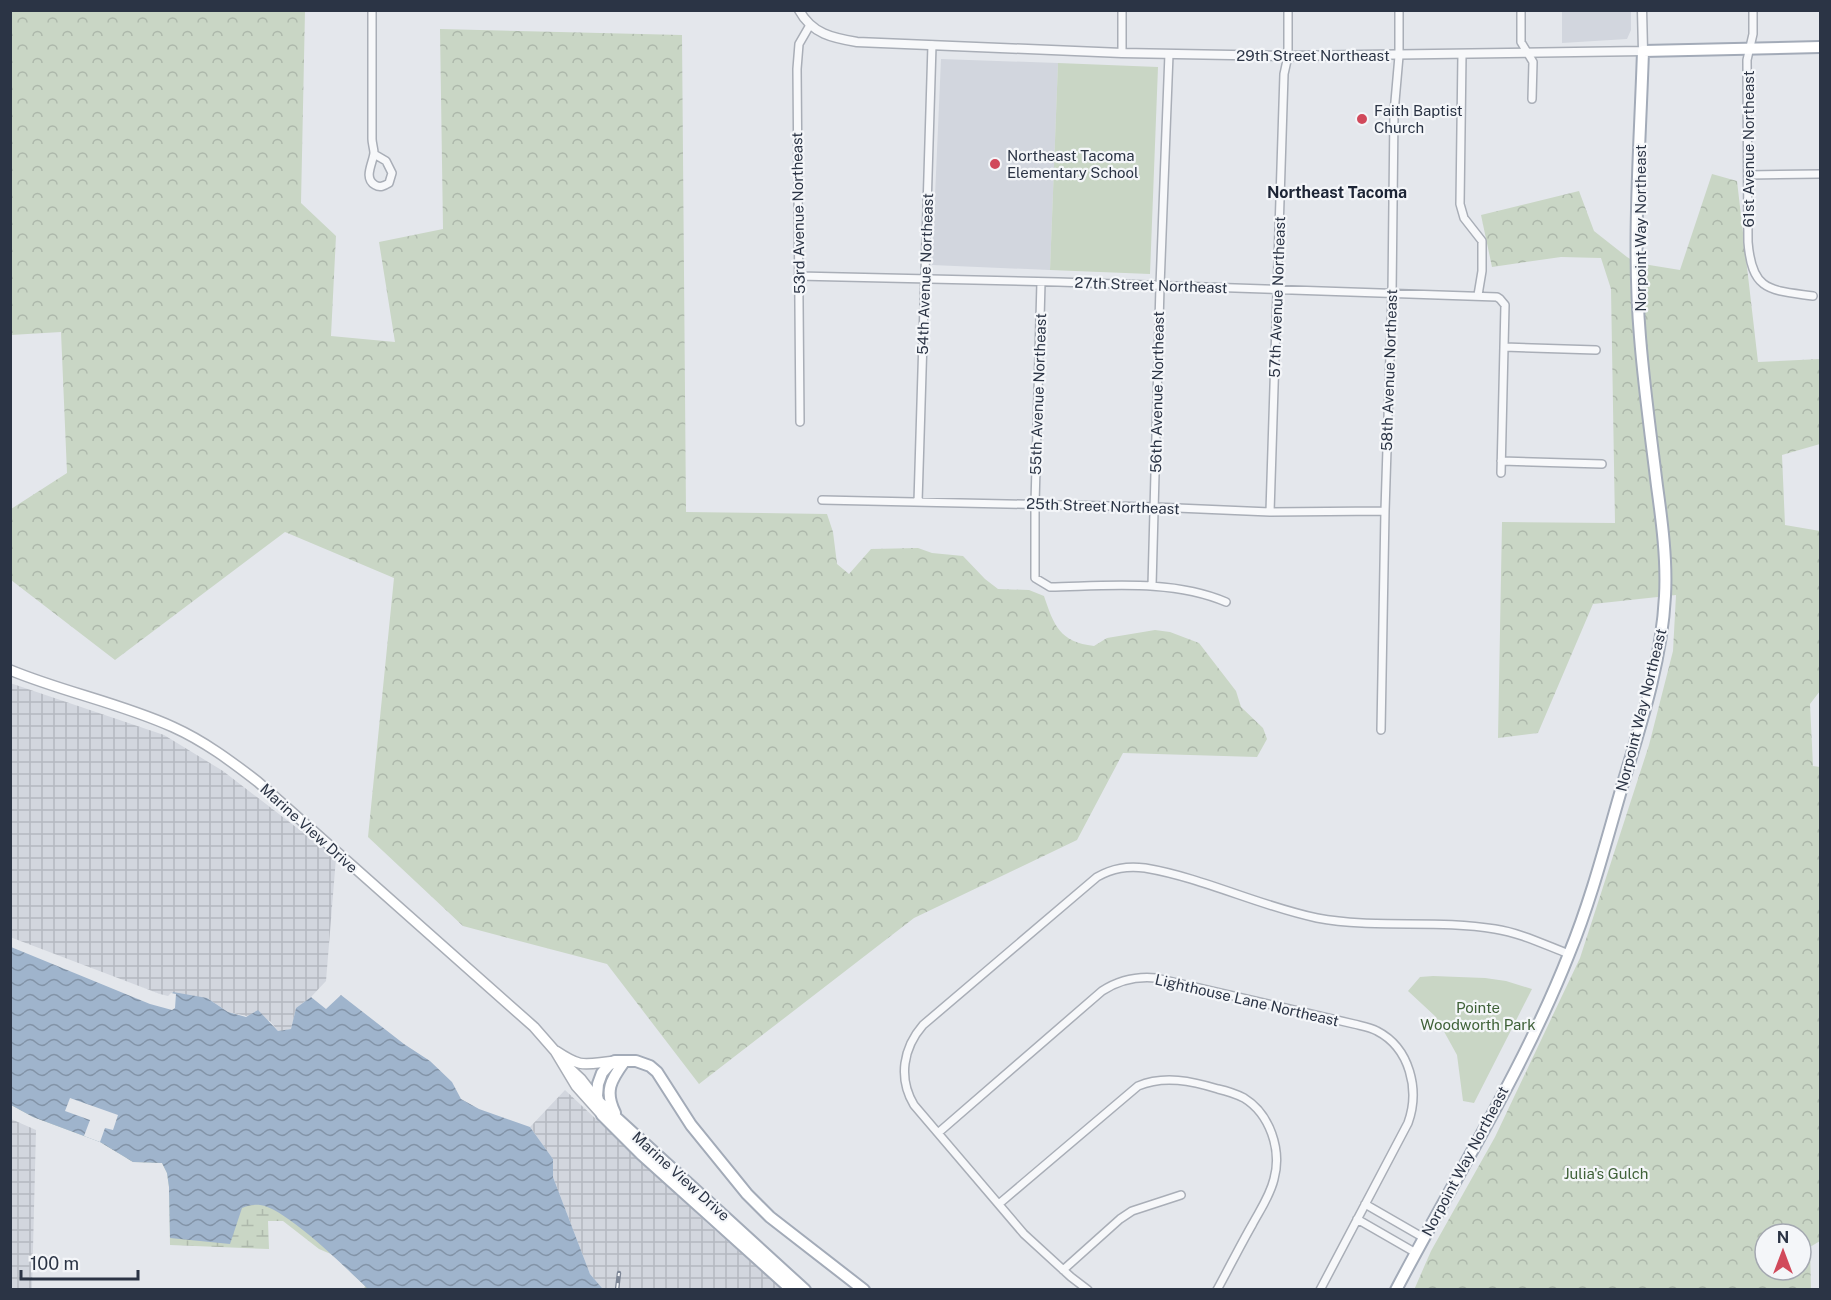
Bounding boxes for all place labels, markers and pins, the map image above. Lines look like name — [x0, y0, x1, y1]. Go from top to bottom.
place label: Faith Baptist Church — [1374, 102, 1463, 136]
marker: Faith Baptist Church — [1355, 112, 1369, 126]
place label: Northeast Tacoma Elementary School — [1007, 147, 1139, 181]
marker: Northeast Tacoma Elementary School — [988, 157, 1002, 171]

